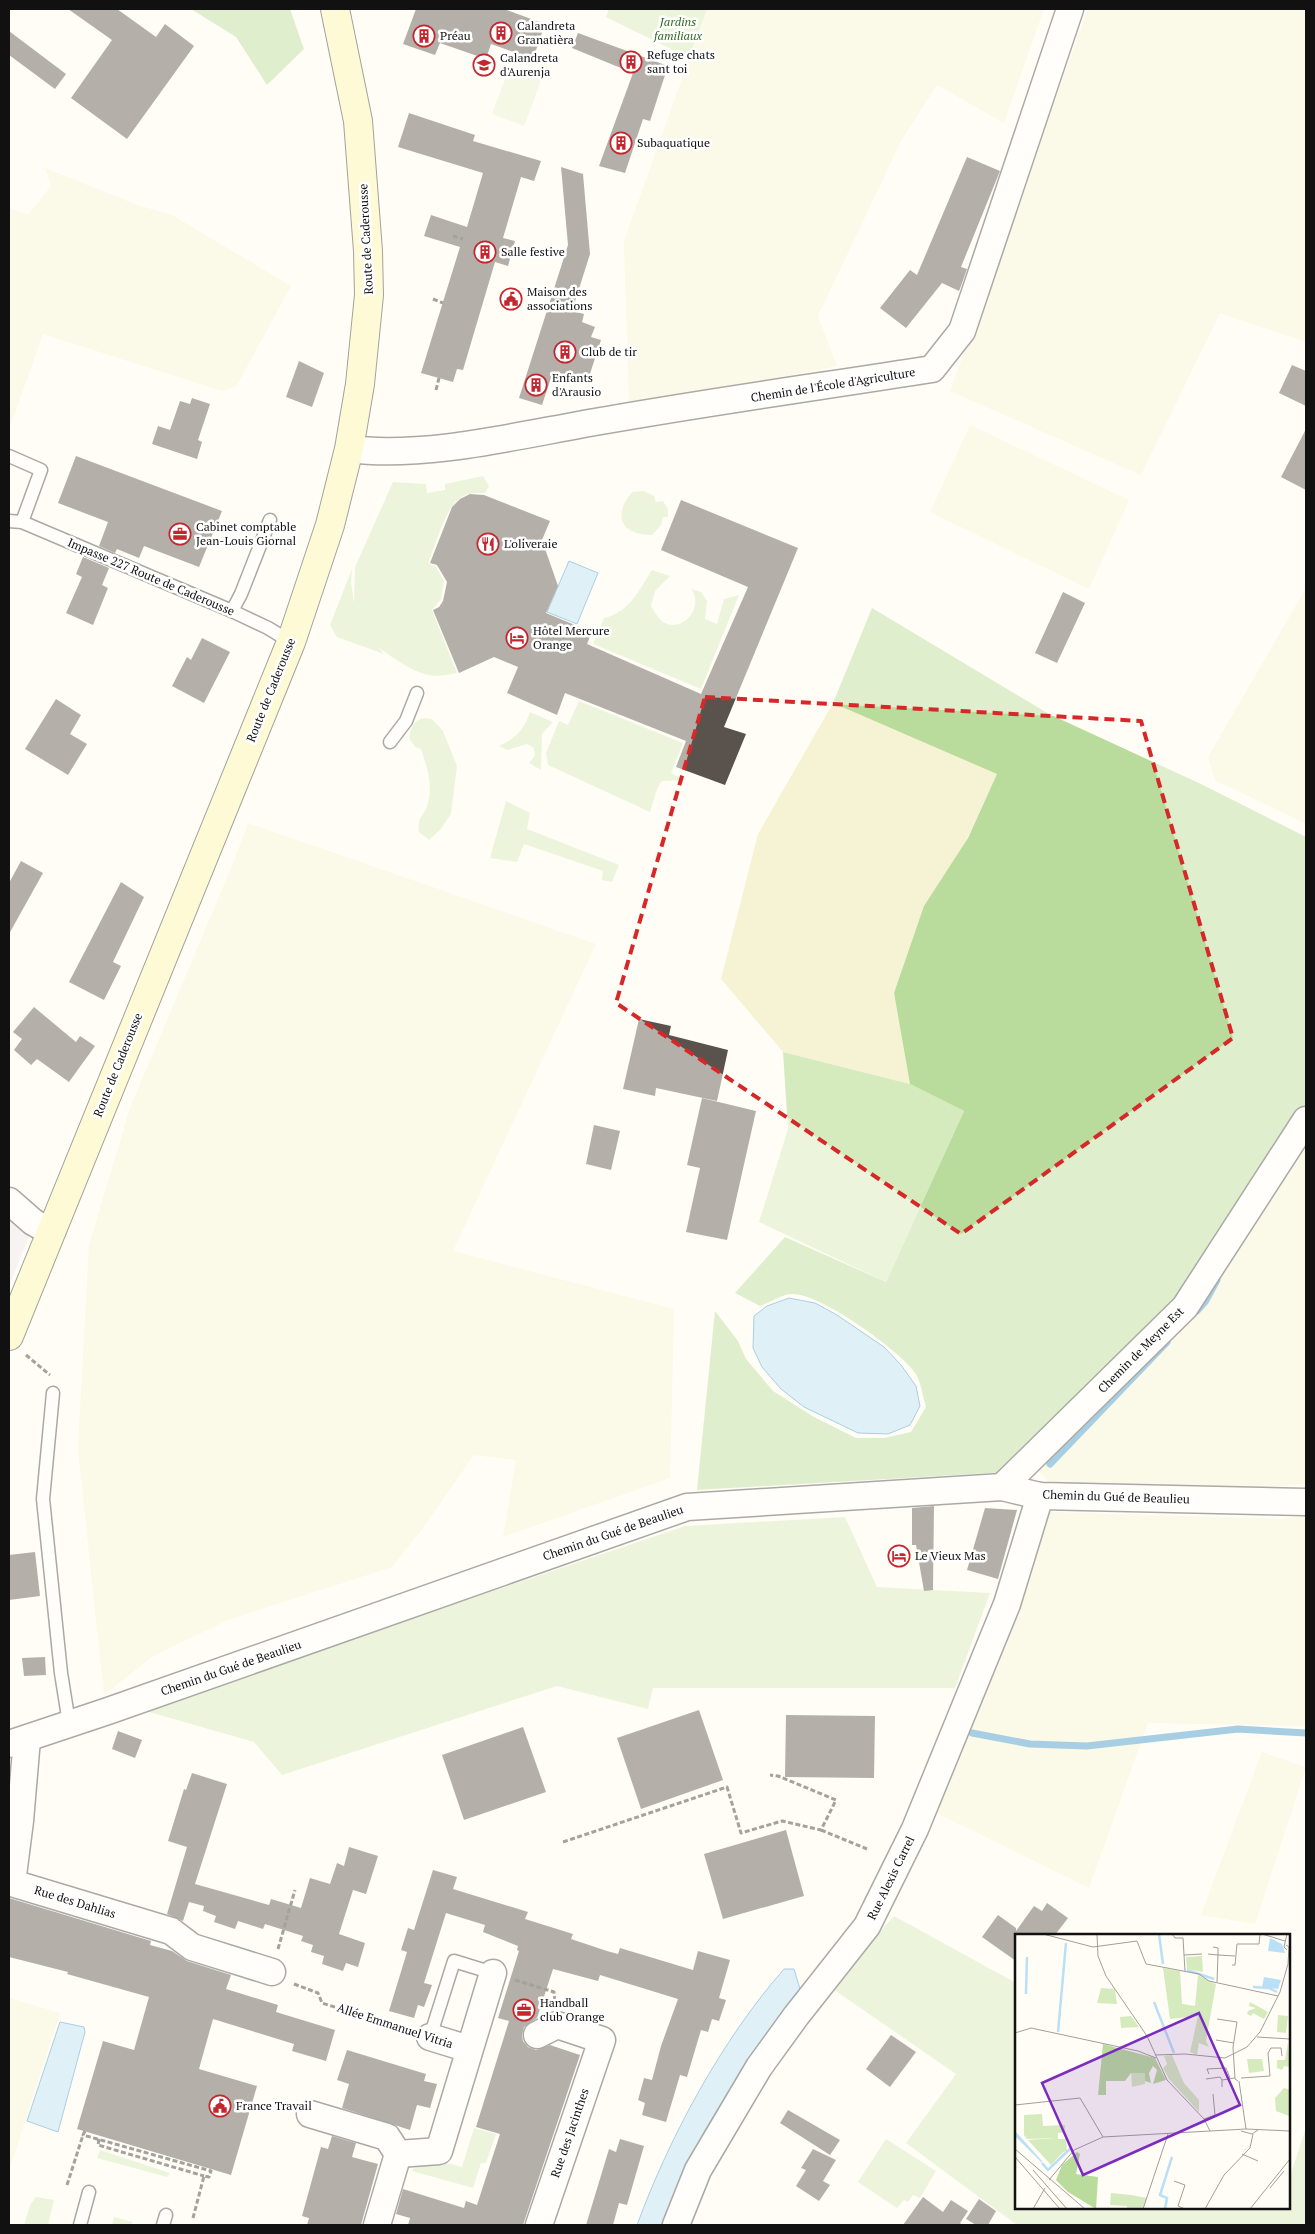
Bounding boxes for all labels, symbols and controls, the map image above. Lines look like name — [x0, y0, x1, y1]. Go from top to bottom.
park label: Jardins familiaux — [653, 14, 703, 43]
place label: Calandreta Granatièra — [517, 18, 575, 47]
building icon: Calandreta Granatièra — [489, 21, 513, 45]
building icon: Préau — [412, 24, 436, 48]
place label: Préau — [440, 28, 471, 43]
place label: Refuge chats sant toi — [647, 47, 715, 76]
place label: Calandreta d'Aurenja — [500, 50, 558, 79]
building icon: Refuge chats sant toi — [619, 50, 643, 74]
school or university icon: Calandreta d'Aurenja — [472, 53, 496, 77]
building icon: Subaquatique — [609, 131, 633, 155]
place label: Subaquatique — [637, 135, 710, 150]
street label: Route de Caderousse — [355, 183, 376, 295]
building icon: Salle festive — [473, 240, 497, 264]
place label: Salle festive — [501, 244, 565, 259]
place label: Maison des associations — [527, 284, 592, 313]
public building icon: Maison des associations — [499, 287, 523, 311]
building icon: Club de tir — [553, 340, 577, 364]
place label: Club de tir — [581, 344, 637, 359]
street label: Chemin de l'École d'Agriculture — [750, 364, 916, 405]
place label: Enfants d'Arausio — [552, 370, 601, 399]
building icon: Enfants d'Arausio — [524, 373, 548, 397]
place label: Cabinet comptable Jean-Louis Giornal — [196, 519, 297, 548]
office icon: Cabinet comptable Jean-Louis Giornal — [168, 522, 192, 546]
restaurant icon: L'oliveraie — [476, 532, 500, 556]
street label: Impasse 227 Route de Caderousse — [65, 534, 237, 619]
place label: L'oliveraie — [504, 536, 557, 551]
place label: Hôtel Mercure Orange — [533, 623, 609, 652]
hotel icon: Hôtel Mercure Orange — [505, 626, 529, 650]
street label: Route de Caderousse — [243, 636, 298, 744]
street label: Route de Caderousse — [90, 1011, 145, 1119]
street label: Chemin de Meyne Est — [1095, 1303, 1187, 1396]
street label: Chemin du Gué de Beaulieu — [1042, 1486, 1190, 1507]
street label: Chemin du Gué de Beaulieu — [541, 1501, 685, 1564]
hotel icon: Le Vieux Mas — [887, 1544, 911, 1568]
place label: Le Vieux Mas — [915, 1548, 986, 1563]
street label: Chemin du Gué de Beaulieu — [159, 1636, 303, 1699]
street label: Rue Alexis Carrel — [864, 1833, 918, 1922]
street label: Rue des Dahlias — [33, 1882, 118, 1921]
inset map — [1015, 1934, 1290, 2209]
place label: Handball club Orange — [540, 1995, 605, 2024]
office icon: Handball club Orange — [512, 1998, 536, 2022]
street label: Allée Emmanuel Vitria — [335, 2000, 455, 2051]
street label: Rue des Jacinthes — [547, 2086, 592, 2179]
public building icon: France Travail — [208, 2094, 232, 2118]
place label: France Travail — [236, 2098, 312, 2113]

